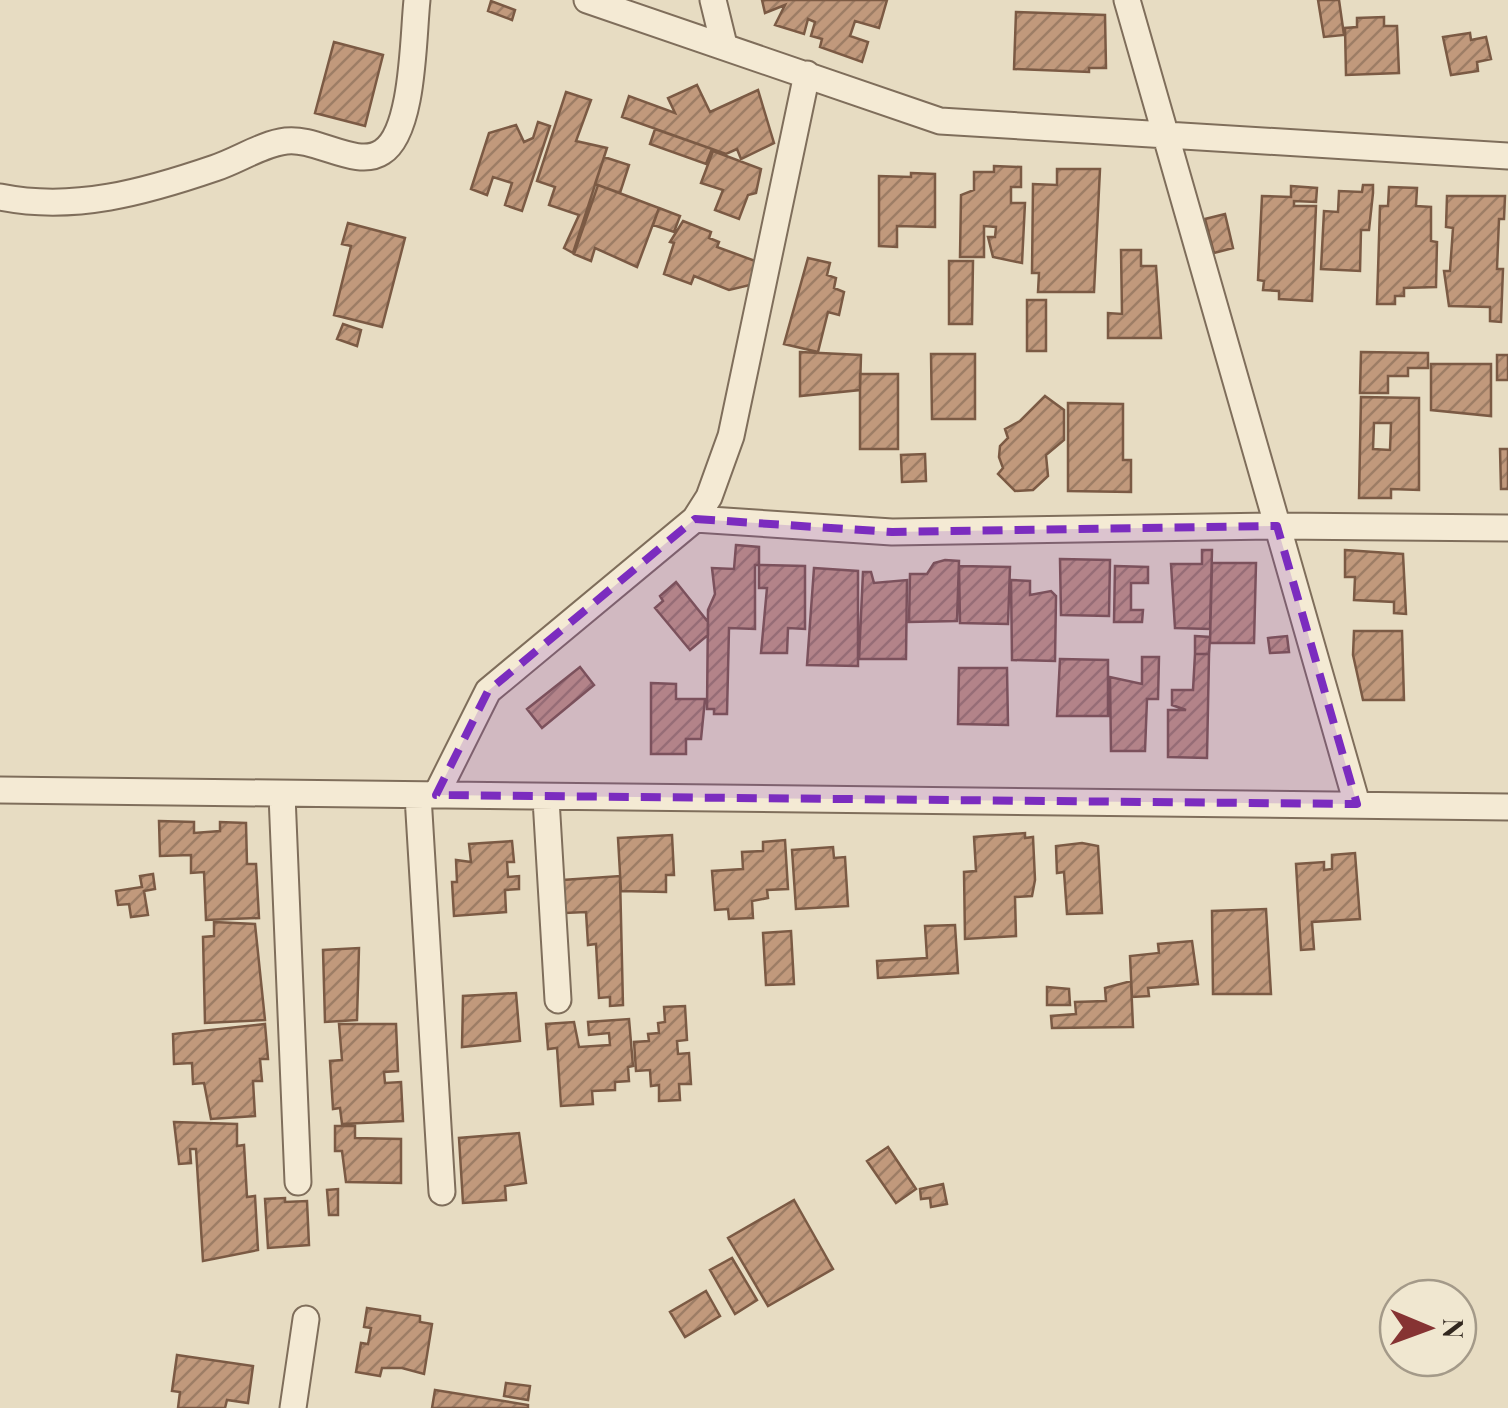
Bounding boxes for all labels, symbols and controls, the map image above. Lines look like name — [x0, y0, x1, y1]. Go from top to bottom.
north arrow — [1378, 1278, 1478, 1378]
text: N — [1436, 1318, 1473, 1339]

